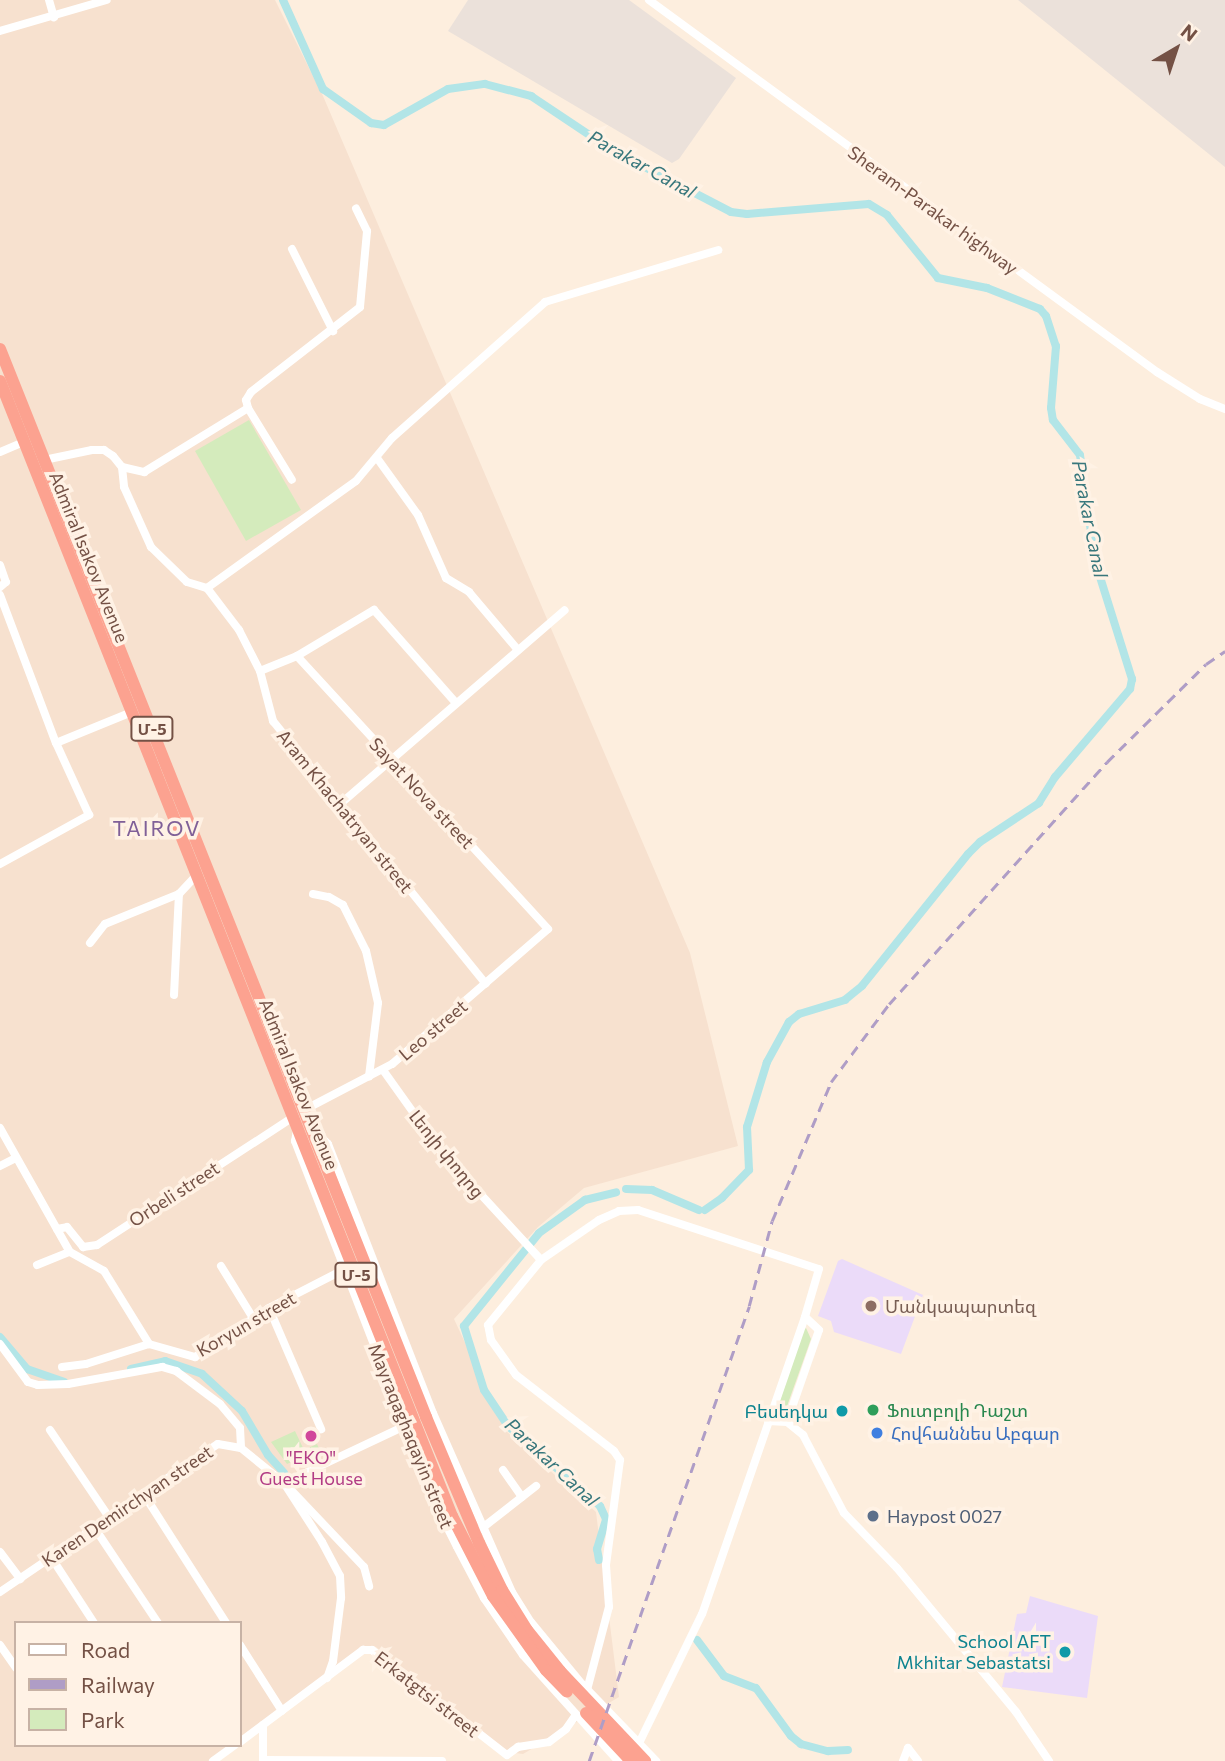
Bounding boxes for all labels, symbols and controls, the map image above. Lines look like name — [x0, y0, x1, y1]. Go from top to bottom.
north arrow — [1141, 14, 1211, 84]
text: N — [1177, 19, 1202, 46]
water label: Parakar Canal — [584, 125, 700, 203]
street label: Sheram-Parakar highway — [844, 141, 1022, 279]
water label: Parakar Canal — [1067, 458, 1113, 580]
street label: Admiral Isakov Avenue — [45, 468, 133, 646]
road number: Մ-5 — [129, 716, 175, 742]
street label: Aram Khachatryan street — [272, 725, 418, 897]
street label: Sayat Nova street — [365, 733, 479, 853]
district label: TAIROV — [113, 815, 201, 841]
street label: Admiral Isakov Avenue — [255, 995, 343, 1173]
street label: Leo street — [394, 995, 472, 1065]
street label: Լեոյի փողոց — [405, 1106, 489, 1202]
street label: Orbeli street — [125, 1157, 223, 1231]
road number: Մ-5 — [333, 1262, 379, 1288]
street label: Koryun street — [192, 1287, 300, 1361]
place label: Մանկապարտեզ — [885, 1295, 1036, 1317]
marker: Մանկապարտեզ — [863, 1298, 879, 1314]
street label: Mayraqaghaqayin street — [364, 1340, 458, 1532]
place label: Ֆուտբոլի Դաշտ — [887, 1399, 1028, 1421]
place label: Բեսեդկա — [744, 1400, 828, 1422]
marker: Ֆուտբոլի Դաշտ — [865, 1402, 881, 1418]
marker: Բեսեդկա — [834, 1403, 850, 1419]
water label: Parakar Canal — [501, 1413, 603, 1511]
place label: Հովհաննես Աբգար — [891, 1422, 1060, 1444]
marker: Հովհաննես Աբգար — [869, 1425, 885, 1441]
marker: "ЕКО" Guest House — [303, 1428, 319, 1444]
street label: Karen Demirchyan street — [37, 1441, 217, 1571]
place label: "ЕКО" Guest House — [259, 1447, 363, 1490]
place label: Haypost 0027 — [887, 1505, 1002, 1527]
marker: Haypost 0027 — [865, 1508, 881, 1524]
legend — [14, 1621, 242, 1747]
place label: School AFT Mkhitar Sebastatsi — [896, 1631, 1051, 1674]
text: Road — [81, 1637, 130, 1662]
marker: School AFT Mkhitar Sebastatsi — [1057, 1644, 1073, 1660]
street label: Erkatgtsi street — [371, 1647, 483, 1741]
text: Railway — [81, 1672, 155, 1697]
text: Park — [81, 1707, 125, 1732]

